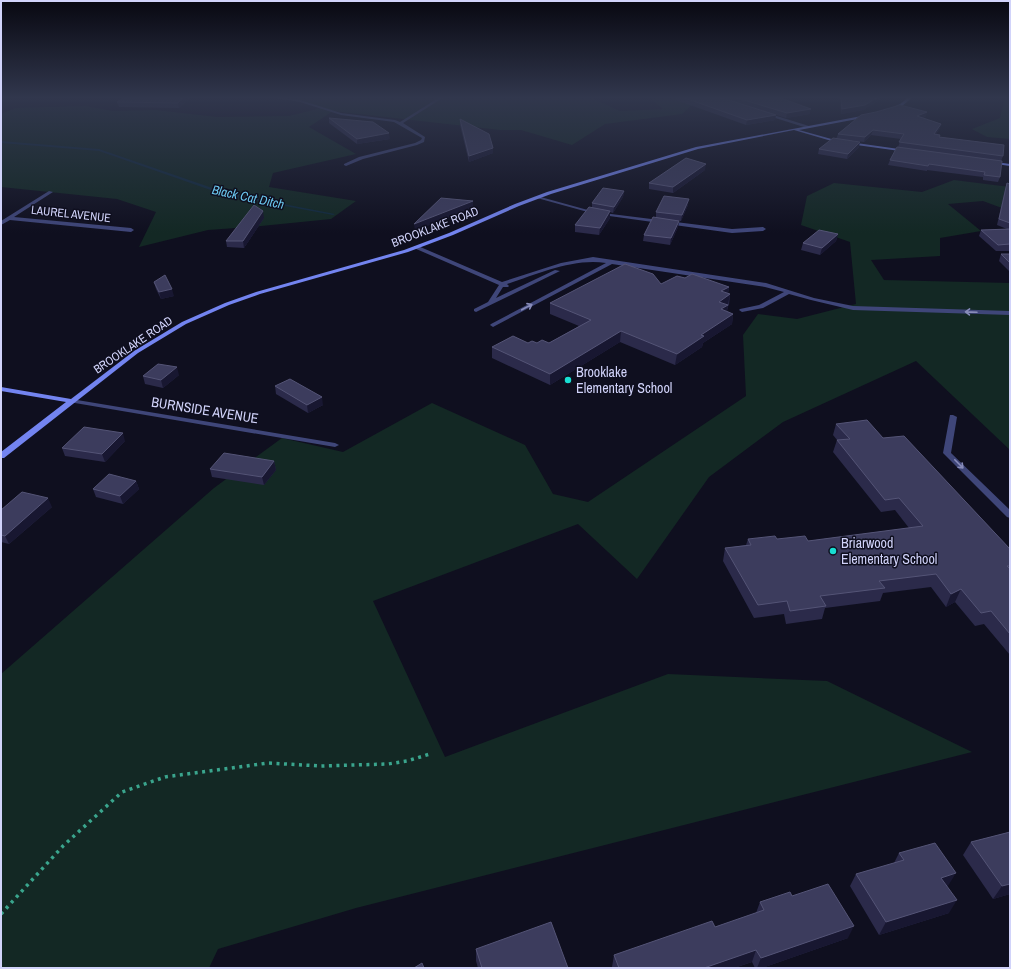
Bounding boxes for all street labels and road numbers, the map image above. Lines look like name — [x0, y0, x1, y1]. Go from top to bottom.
street label: LAUREL AVENUE — [30, 202, 112, 226]
street label: BROOKLAKE ROAD — [389, 203, 481, 251]
street label: BROOKLAKE ROAD — [90, 313, 176, 377]
street label: BURNSIDE AVENUE — [150, 393, 260, 427]

